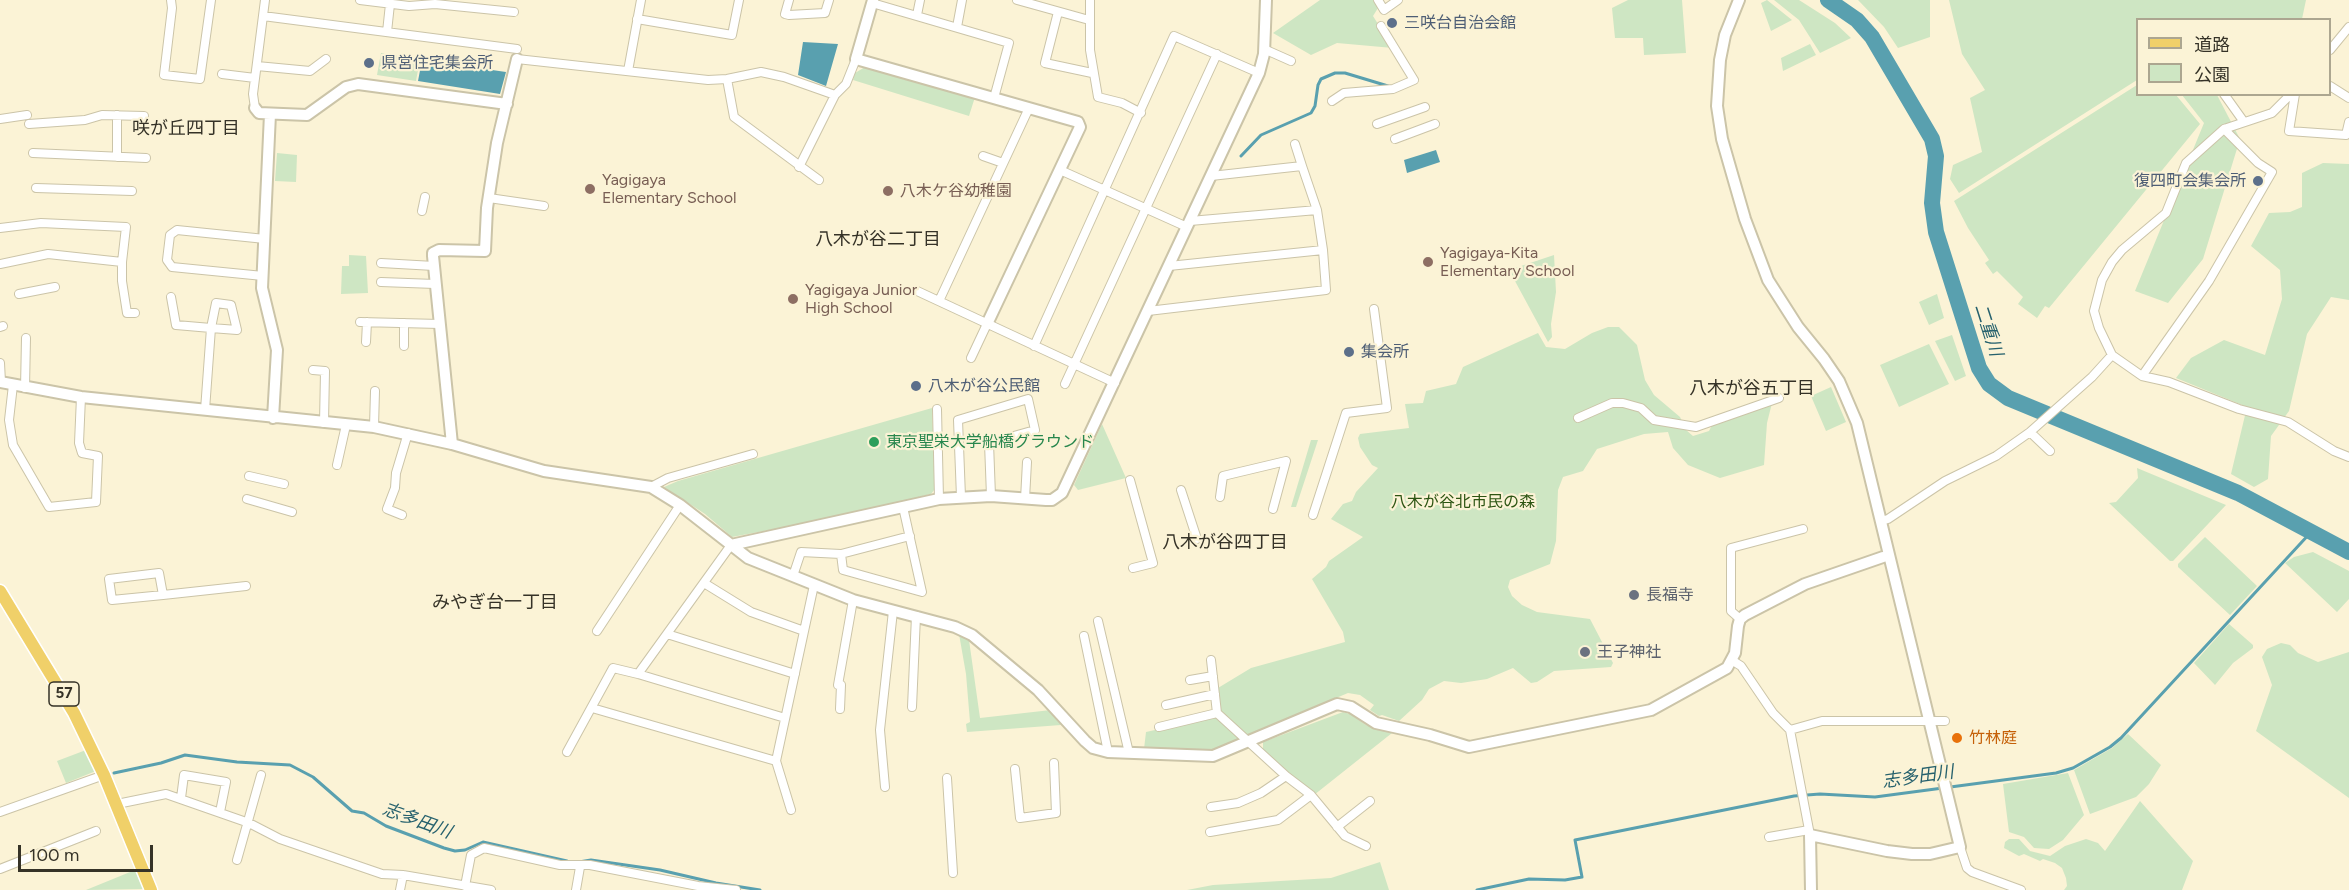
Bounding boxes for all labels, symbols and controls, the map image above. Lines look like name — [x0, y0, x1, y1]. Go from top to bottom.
place label: 三咲台自治会館 — [1404, 13, 1516, 33]
marker: 三咲台自治会館 — [1385, 16, 1399, 30]
legend — [2136, 18, 2331, 96]
text: 道路 — [2194, 34, 2230, 56]
place label: 県営住宅集会所 — [381, 53, 493, 73]
marker: 県営住宅集会所 — [362, 56, 376, 70]
text: 公園 — [2194, 64, 2230, 86]
district label: 咲が丘四丁目 — [132, 118, 240, 140]
place label: Yagigaya Elementary School — [602, 170, 736, 208]
place label: 復四町会集会所 — [2134, 171, 2246, 191]
marker: 復四町会集会所 — [2251, 174, 2265, 188]
place label: 八木ケ谷幼稚園 — [900, 181, 1012, 201]
marker: Yagigaya Elementary School — [583, 182, 597, 196]
marker: 八木ケ谷幼稚園 — [881, 184, 895, 198]
district label: 八木が谷二丁目 — [815, 229, 941, 251]
place label: Yagigaya-Kita Elementary School — [1440, 243, 1574, 281]
marker: Yagigaya-Kita Elementary School — [1421, 255, 1435, 269]
place label: Yagigaya Junior High School — [805, 280, 917, 318]
marker: Yagigaya Junior High School — [786, 292, 800, 306]
water label: 二重川 — [1969, 301, 2007, 359]
place label: 集会所 — [1361, 342, 1409, 362]
marker: 集会所 — [1342, 345, 1356, 359]
place label: 八木が谷公民館 — [928, 376, 1040, 396]
district label: 八木が谷五丁目 — [1689, 378, 1815, 400]
marker: 八木が谷公民館 — [909, 379, 923, 393]
place label: 東京聖栄大学船橋グラウンド — [886, 432, 1094, 452]
marker: 東京聖栄大学船橋グラウンド — [867, 435, 881, 449]
park label: 八木が谷北市民の森 — [1391, 492, 1535, 512]
district label: 八木が谷四丁目 — [1162, 532, 1288, 554]
place label: 長福寺 — [1646, 585, 1694, 605]
marker: 長福寺 — [1627, 588, 1641, 602]
district label: みやぎ台一丁目 — [432, 592, 558, 614]
place label: 王子神社 — [1597, 642, 1661, 662]
marker: 王子神社 — [1578, 645, 1592, 659]
road number: 57 — [49, 682, 79, 706]
place label: 竹林庭 — [1969, 728, 2017, 748]
marker: 竹林庭 — [1950, 731, 1964, 745]
water label: 志多田川 — [1881, 761, 1955, 793]
water label: 志多田川 — [379, 799, 455, 843]
scale bar — [21, 833, 156, 871]
text: 100 m — [29, 844, 79, 866]

